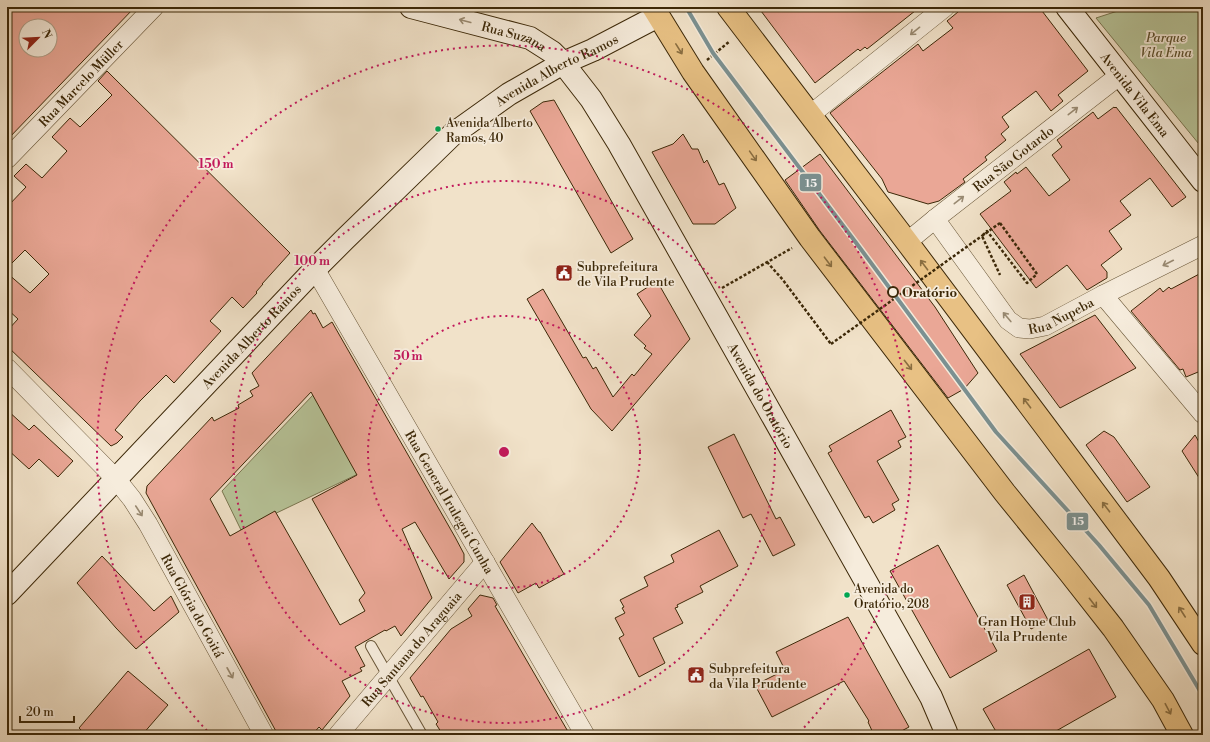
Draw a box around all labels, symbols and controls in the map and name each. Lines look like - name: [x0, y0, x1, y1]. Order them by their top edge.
- one-way arrow: [459, 17, 472, 24]
- north arrow: [18, 18, 58, 58]
- street label: Rua Suzana: [480, 19, 549, 55]
- one-way arrow: [909, 27, 920, 36]
- text: N: [38, 28, 55, 41]
- park label: Parque Vila Ema: [1140, 30, 1193, 61]
- street label: Avenida Alberto Ramos: [492, 31, 621, 111]
- street label: Rua Marcelo Müller: [36, 36, 127, 130]
- one-way arrow: [675, 43, 683, 54]
- street label: Avenida Vila Ema: [1096, 49, 1173, 141]
- one-way arrow: [1067, 107, 1078, 116]
- place label: Avenida Alberto Ramos, 40: [445, 116, 533, 146]
- street label: Rua São Gotardo: [970, 123, 1057, 196]
- marker: Avenida Alberto Ramos, 40: [433, 124, 443, 134]
- one-way arrow: [749, 150, 757, 161]
- text: 150 m: [199, 157, 233, 172]
- line badge: 15: [799, 173, 822, 192]
- text: 15: [805, 177, 817, 191]
- one-way arrow: [954, 196, 965, 204]
- text: 100 m: [294, 254, 330, 269]
- one-way arrow: [824, 256, 833, 267]
- place label: Subprefeitura de Vila Prudente: [577, 259, 675, 290]
- one-way arrow: [920, 260, 928, 271]
- one-way arrow: [1162, 260, 1174, 267]
- public building icon: Subprefeitura de Vila Prudente: [554, 263, 574, 283]
- street label: Avenida Alberto Ramos: [198, 281, 305, 393]
- place label: Oratório: [902, 285, 958, 301]
- marker: Oratório: [887, 286, 899, 298]
- street label: Rua Nupeba: [1027, 294, 1097, 338]
- one-way arrow: [1002, 311, 1011, 322]
- street label: Avenida do Oratório: [723, 339, 796, 452]
- text: 50 m: [393, 349, 423, 364]
- one-way arrow: [904, 359, 912, 370]
- one-way arrow: [1023, 397, 1032, 408]
- street label: Rua General Irulegui Cunha: [401, 428, 497, 577]
- centre of rings: [497, 445, 511, 459]
- one-way arrow: [1101, 501, 1110, 512]
- one-way arrow: [135, 505, 143, 516]
- line badge: 15: [1066, 512, 1089, 531]
- text: 15: [1072, 515, 1084, 529]
- street label: Rua Glória do Goitá: [157, 552, 227, 661]
- place label: Avenida do Oratório, 208: [853, 582, 929, 612]
- street label: Rua Santana do Araguaia: [359, 588, 466, 710]
- marker: Avenida do Oratório, 208: [842, 590, 852, 600]
- building icon: Gran Home Club Vila Prudente: [1017, 592, 1037, 612]
- one-way arrow: [1088, 597, 1097, 608]
- one-way arrow: [1177, 606, 1185, 618]
- place label: Gran Home Club Vila Prudente: [978, 614, 1076, 645]
- place label: Subprefeitura da Vila Prudente: [709, 661, 807, 692]
- public building icon: Subprefeitura da Vila Prudente: [686, 665, 706, 685]
- one-way arrow: [227, 667, 234, 679]
- scale bar: [20, 698, 74, 724]
- one-way arrow: [1164, 703, 1172, 715]
- text: 20 m: [26, 705, 54, 720]

